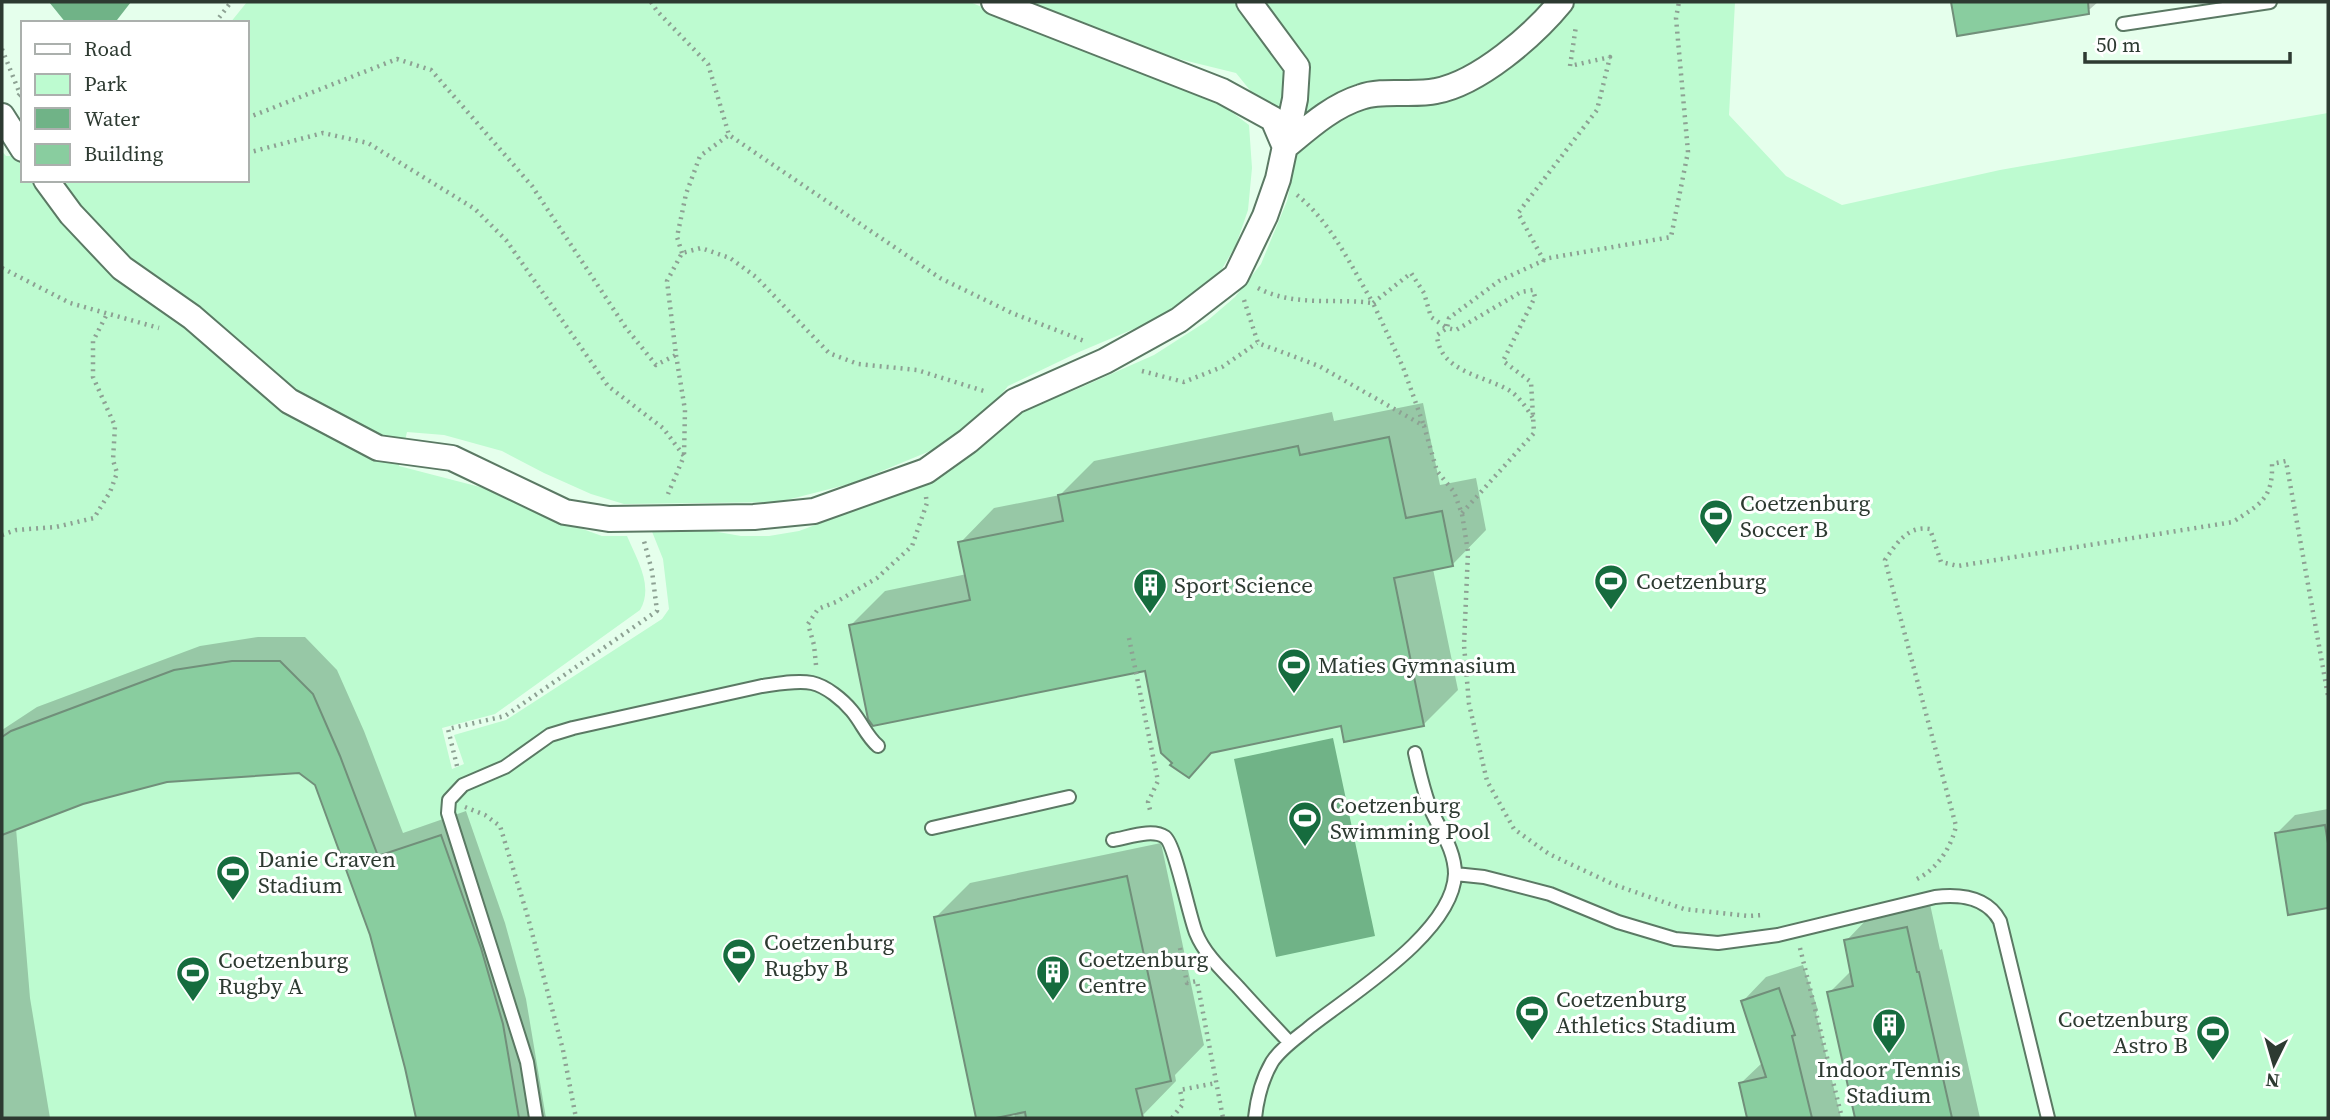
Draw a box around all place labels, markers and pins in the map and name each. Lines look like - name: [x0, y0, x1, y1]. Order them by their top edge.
- place label: Coetzenburg Soccer B: [1740, 487, 1870, 545]
- sports icon: Coetzenburg Soccer B: [1697, 497, 1735, 546]
- sports icon: Coetzenburg: [1592, 562, 1630, 611]
- place label: Coetzenburg: [1636, 565, 1766, 597]
- building icon: Sport Science: [1131, 566, 1169, 615]
- place label: Sport Science: [1174, 569, 1313, 601]
- sports icon: Maties Gymnasium: [1275, 646, 1313, 695]
- place label: Maties Gymnasium: [1318, 649, 1516, 681]
- place label: Coetzenburg Swimming Pool: [1330, 789, 1490, 847]
- sports icon: Coetzenburg Swimming Pool: [1286, 799, 1324, 848]
- place label: Danie Craven Stadium: [258, 843, 396, 901]
- sports icon: Danie Craven Stadium: [214, 853, 252, 902]
- place label: Coetzenburg Rugby B: [764, 926, 894, 984]
- sports icon: Coetzenburg Rugby B: [720, 936, 758, 985]
- place label: Coetzenburg Centre: [1078, 943, 1208, 1001]
- place label: Coetzenburg Rugby A: [218, 944, 348, 1002]
- building icon: Coetzenburg Centre: [1034, 953, 1072, 1002]
- sports icon: Coetzenburg Rugby A: [174, 954, 212, 1003]
- place label: Coetzenburg Athletics Stadium: [1556, 983, 1737, 1041]
- sports icon: Coetzenburg Athletics Stadium: [1513, 993, 1551, 1042]
- place label: Coetzenburg Astro B: [2058, 1003, 2188, 1061]
- building icon: Indoor Tennis Stadium: [1870, 1006, 1908, 1055]
- sports icon: Coetzenburg Astro B: [2194, 1013, 2232, 1062]
- place label: Indoor Tennis Stadium: [1817, 1053, 1961, 1111]

